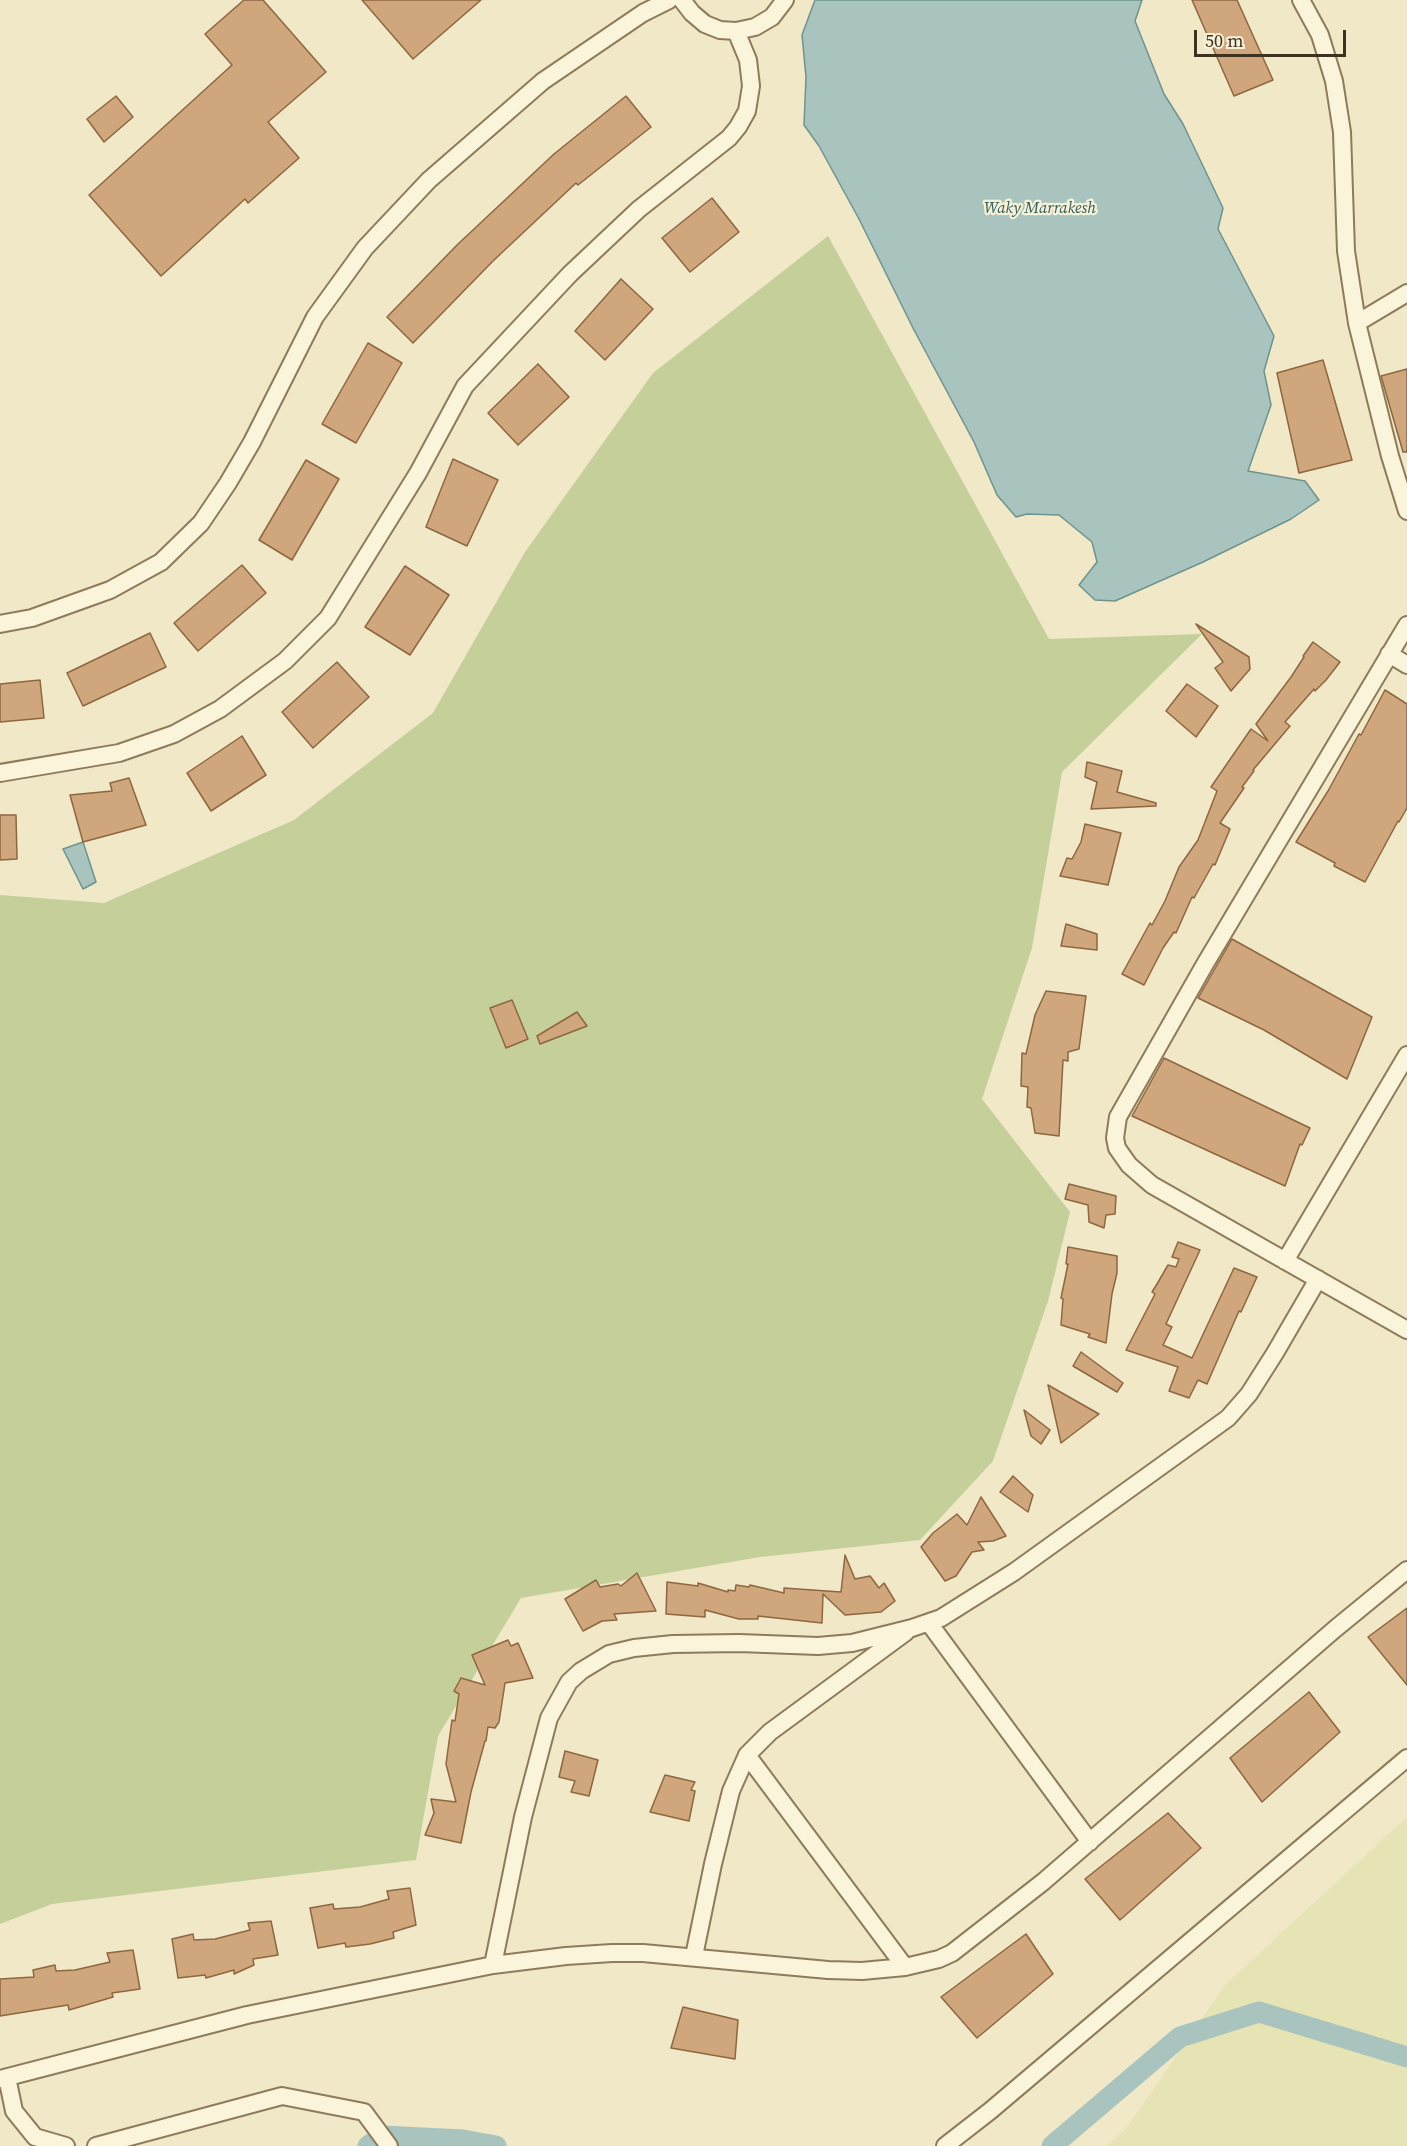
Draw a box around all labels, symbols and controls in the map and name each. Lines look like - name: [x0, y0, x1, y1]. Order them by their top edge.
- scale bar: [1197, 18, 1348, 56]
- text: 50 m: [1205, 28, 1243, 53]
- water label: Waky Marrakesh: [984, 199, 1096, 219]

